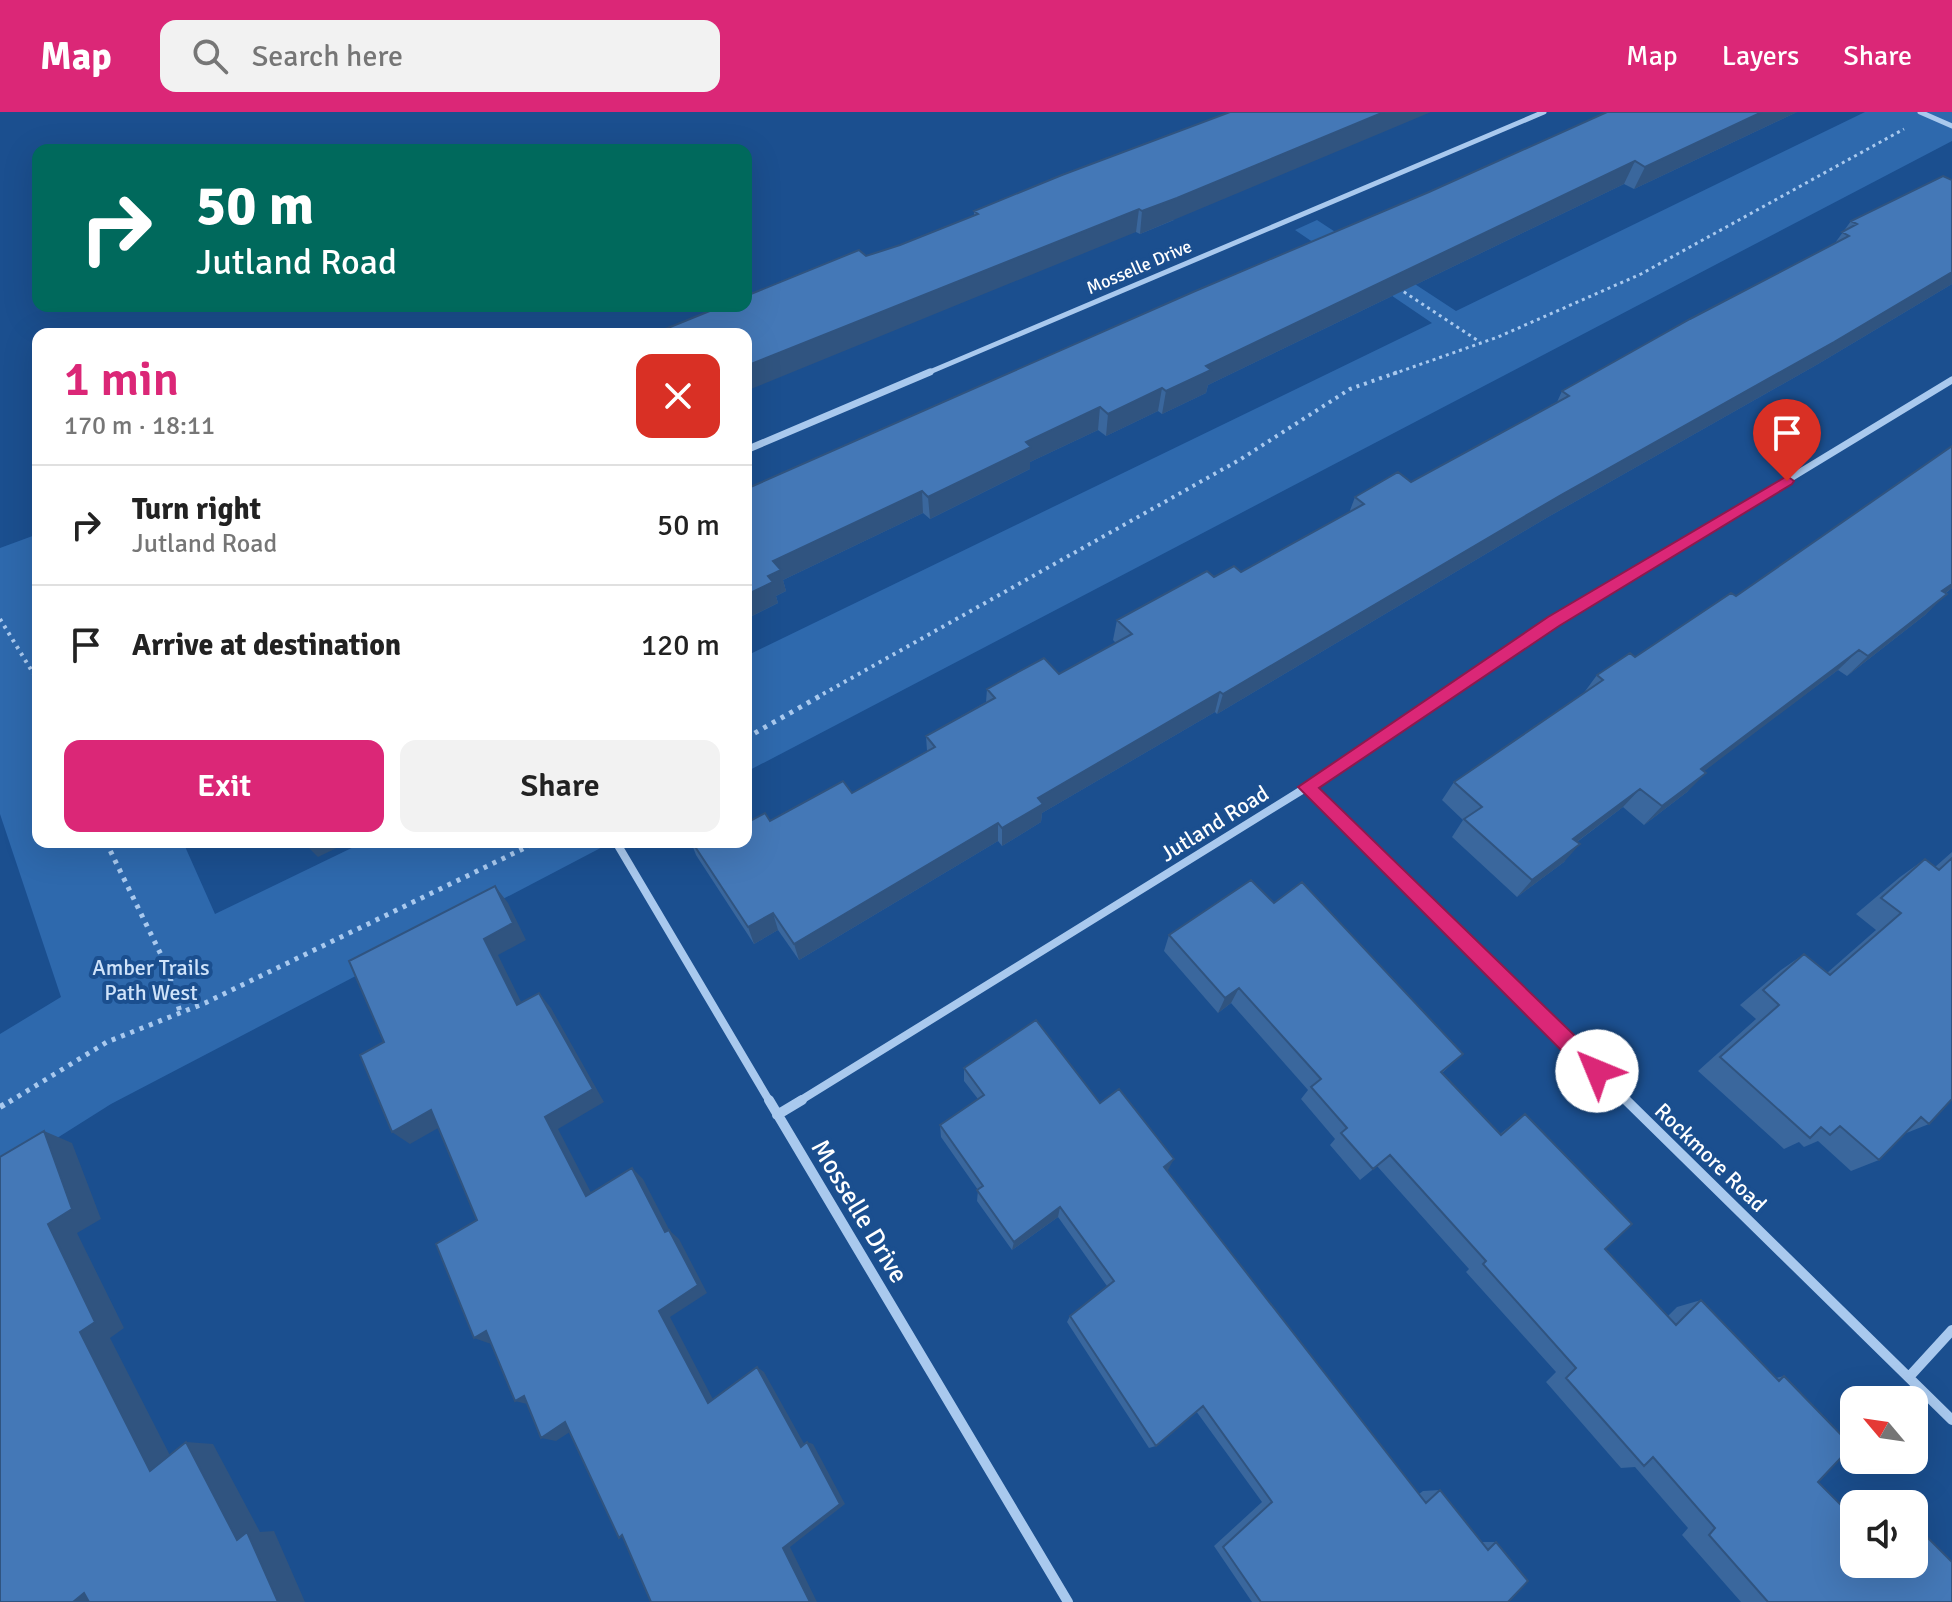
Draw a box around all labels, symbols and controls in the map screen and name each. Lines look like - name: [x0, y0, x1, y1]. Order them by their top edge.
- search box: [160, 20, 720, 92]
- text: Map: [40, 33, 112, 80]
- icon: search: [188, 34, 232, 78]
- text: Search here: [252, 38, 403, 75]
- text: Map: [1626, 39, 1678, 73]
- text: Layers: [1722, 39, 1799, 73]
- text: Share: [1843, 39, 1912, 73]
- text: 50 m: [196, 171, 314, 240]
- icon: right: [64, 176, 168, 280]
- street label: Mosselle Drive: [1083, 235, 1195, 299]
- text: Jutland Road: [196, 240, 397, 285]
- text: 1 min: [64, 350, 179, 409]
- button: close: [636, 354, 720, 438]
- pin: [1753, 399, 1821, 481]
- text: 170 m · 18:11: [64, 410, 215, 442]
- icon: arrive: [1765, 411, 1809, 455]
- text: Turn right: [132, 491, 261, 528]
- icon: right: [64, 503, 108, 547]
- text: 50 m: [657, 507, 720, 544]
- text: Jutland Road: [132, 528, 277, 560]
- icon: arrive: [64, 623, 108, 667]
- text: Arrive at destination: [132, 627, 401, 664]
- text: 120 m: [641, 627, 720, 664]
- button: Exit: [64, 740, 384, 832]
- button: Share: [400, 740, 720, 832]
- street label: Jutland Road: [1155, 779, 1274, 867]
- park label: Amber Trails Path West: [92, 954, 210, 1006]
- position arrow: [1555, 1029, 1639, 1113]
- street label: Rockmore Road: [1649, 1097, 1772, 1218]
- street label: Mosselle Drive: [804, 1134, 915, 1289]
- north arrow: [1840, 1386, 1928, 1474]
- map controls: [1840, 1386, 1928, 1578]
- button: sound: [1840, 1490, 1928, 1578]

